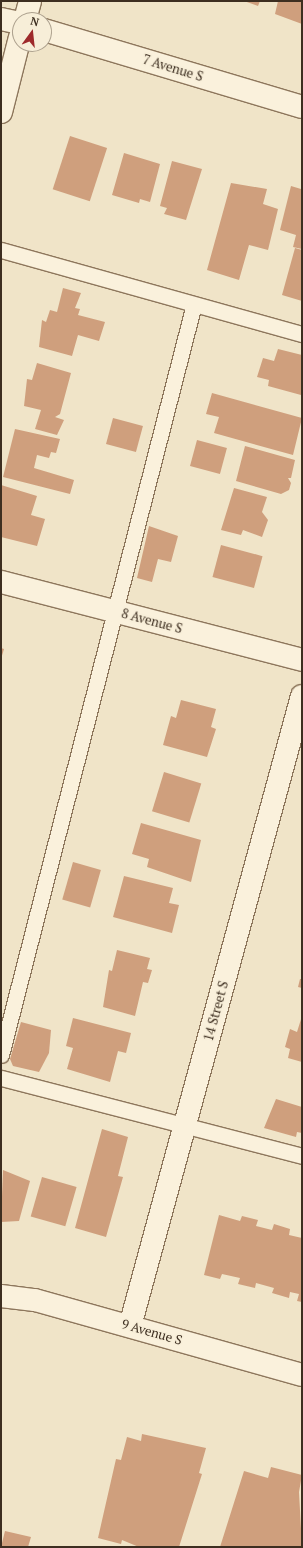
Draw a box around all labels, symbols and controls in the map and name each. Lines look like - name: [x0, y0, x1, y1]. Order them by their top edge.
- north arrow: [12, 12, 52, 52]
- text: N: [29, 14, 41, 29]
- street label: 7 Avenue S: [141, 51, 205, 85]
- street label: 8 Avenue S: [120, 605, 184, 637]
- street label: 14 Street S: [200, 979, 232, 1043]
- street label: 9 Avenue S: [120, 1316, 184, 1348]

